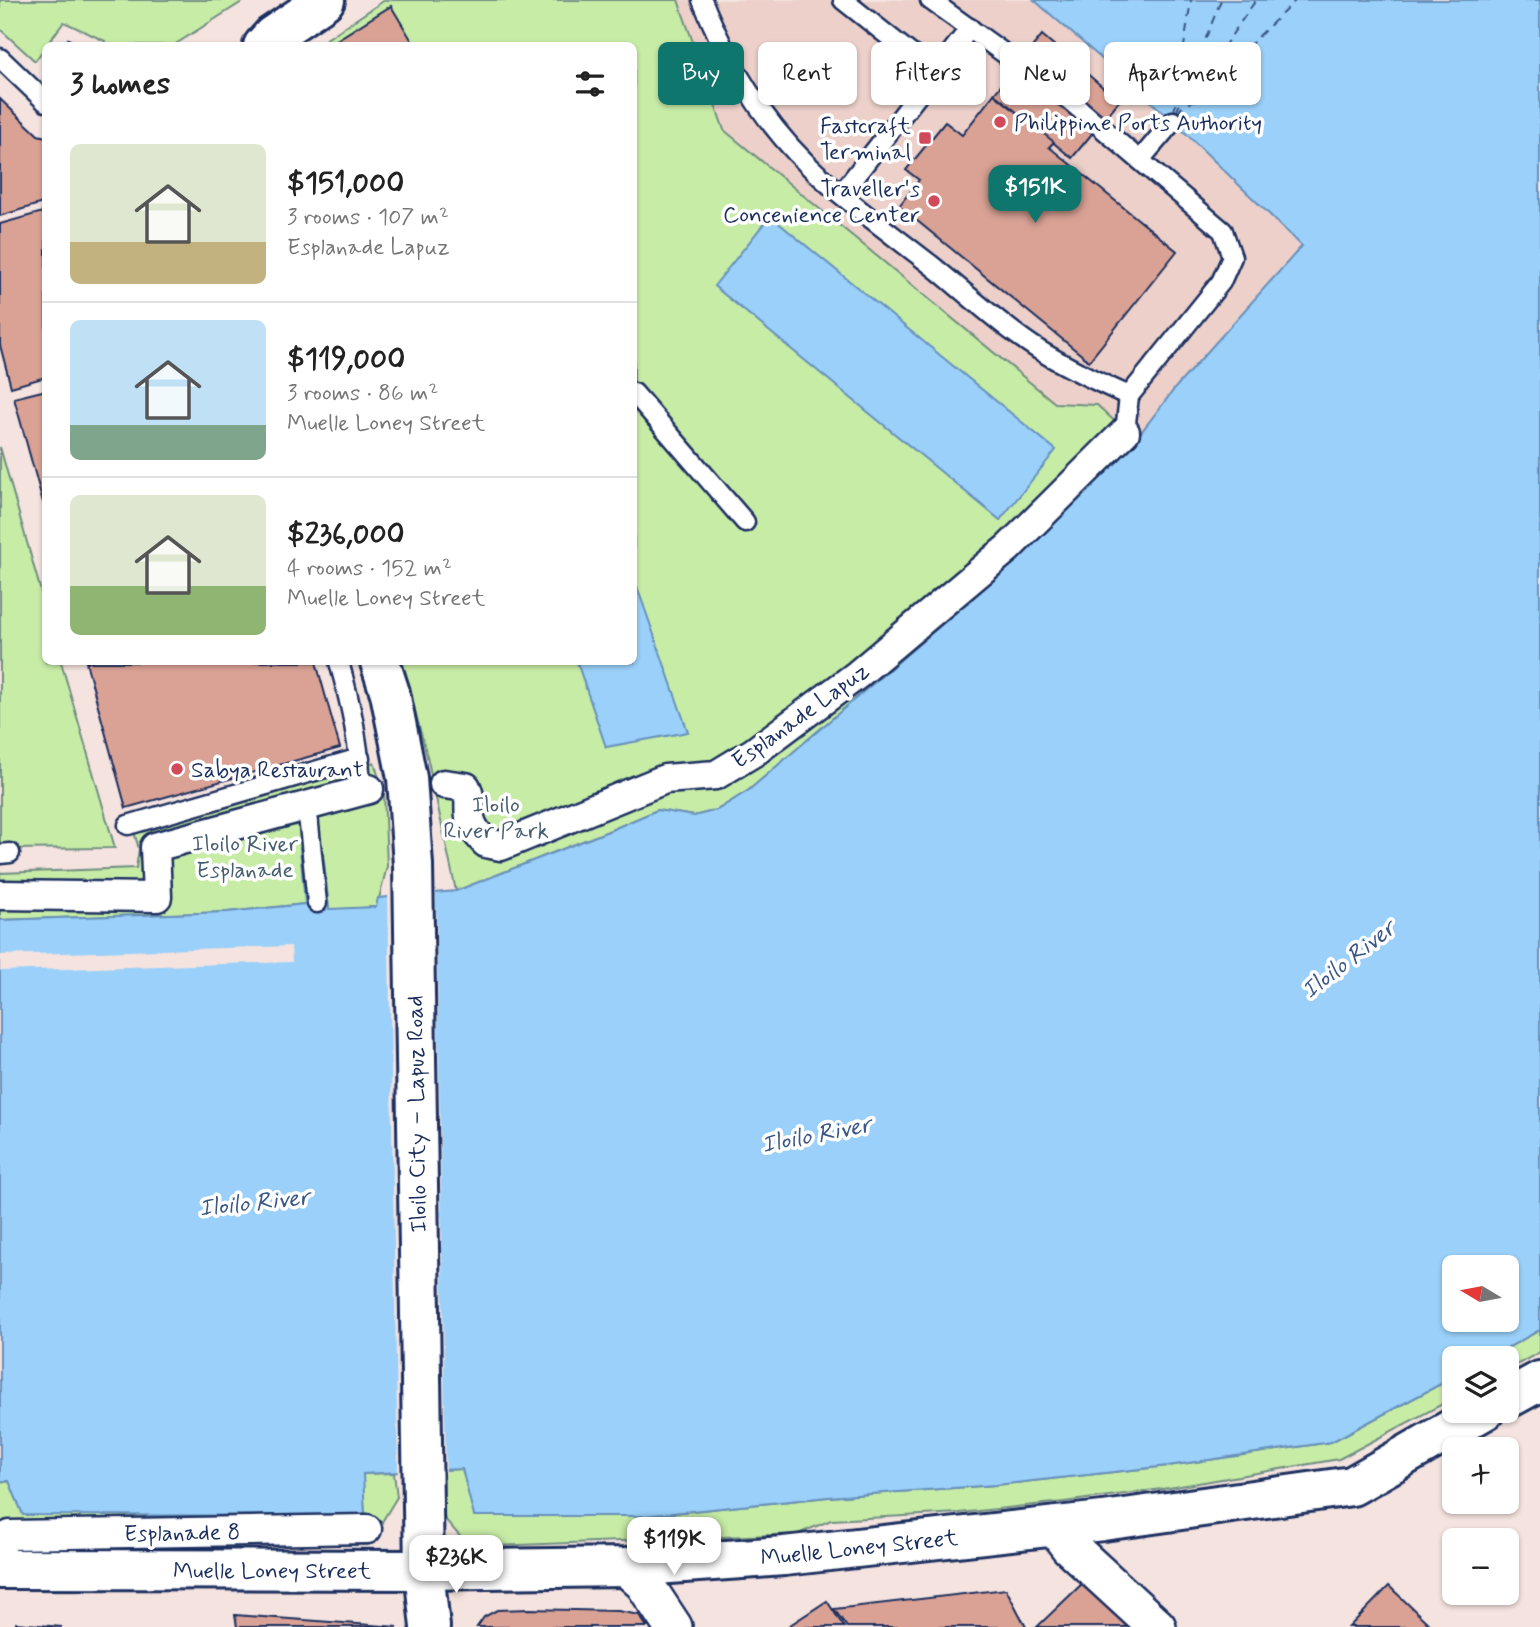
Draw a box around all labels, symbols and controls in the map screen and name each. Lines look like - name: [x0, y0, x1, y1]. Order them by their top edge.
- chip: Buy: [658, 42, 744, 105]
- chip: Rent: [758, 42, 857, 105]
- chip: Filters: [871, 42, 986, 105]
- chip: New: [1000, 42, 1090, 105]
- chip: Apartment: [1104, 42, 1261, 105]
- text: 3 homes: [70, 65, 170, 104]
- icon: filters: [571, 65, 609, 103]
- place label: Philippine Ports Authority: [1014, 109, 1262, 139]
- place label: Fastcraft Terminal: [820, 112, 911, 168]
- marker: Philippine Ports Authority: [992, 114, 1008, 130]
- marker: Fastcraft Terminal: [917, 130, 933, 146]
- text: $151,000: [287, 164, 404, 203]
- pin: $151K: [986, 166, 1084, 225]
- icon: home: [126, 172, 210, 256]
- text: $151K: [1004, 173, 1066, 203]
- place label: Traveller's Concenience Center: [723, 175, 920, 231]
- marker: Traveller's Concenience Center: [926, 193, 942, 209]
- text: 3 rooms · 107 m²: [287, 203, 449, 233]
- text: Esplanade Lapuz: [287, 233, 450, 263]
- text: $119,000: [287, 340, 405, 379]
- icon: home: [126, 348, 210, 432]
- text: 3 rooms · 86 m²: [287, 379, 438, 409]
- text: Muelle Loney Street: [287, 409, 485, 439]
- text: $236,000: [287, 515, 405, 554]
- icon: home: [126, 523, 210, 607]
- text: 4 rooms · 152 m²: [287, 554, 452, 584]
- text: Muelle Loney Street: [287, 584, 485, 614]
- street label: Esplanade Lapuz: [727, 657, 876, 777]
- place label: Sabya Restaurant: [191, 756, 364, 786]
- marker: Sabya Restaurant: [169, 761, 185, 777]
- park label: Iloilo River Park: [443, 791, 549, 847]
- park label: Iloilo River Esplanade: [192, 830, 298, 886]
- water label: Iloilo River: [1296, 912, 1404, 1006]
- street label: Iloilo City – Lapuz Road: [401, 995, 435, 1233]
- water label: Iloilo River: [759, 1109, 876, 1161]
- water label: Iloilo River: [198, 1182, 314, 1225]
- north arrow: [1442, 1255, 1519, 1332]
- map controls: [1442, 1255, 1519, 1605]
- button: layers: [1442, 1346, 1519, 1423]
- button: +: [1442, 1437, 1519, 1514]
- street label: Esplanade 8: [124, 1518, 241, 1550]
- pin: $119K: [625, 1518, 723, 1577]
- street label: Muelle Loney Street: [759, 1524, 960, 1574]
- text: $119K: [643, 1525, 705, 1555]
- button: −: [1442, 1528, 1519, 1605]
- pin: $236K: [407, 1536, 505, 1595]
- text: $236K: [425, 1543, 487, 1573]
- street label: Muelle Loney Street: [173, 1557, 372, 1587]

